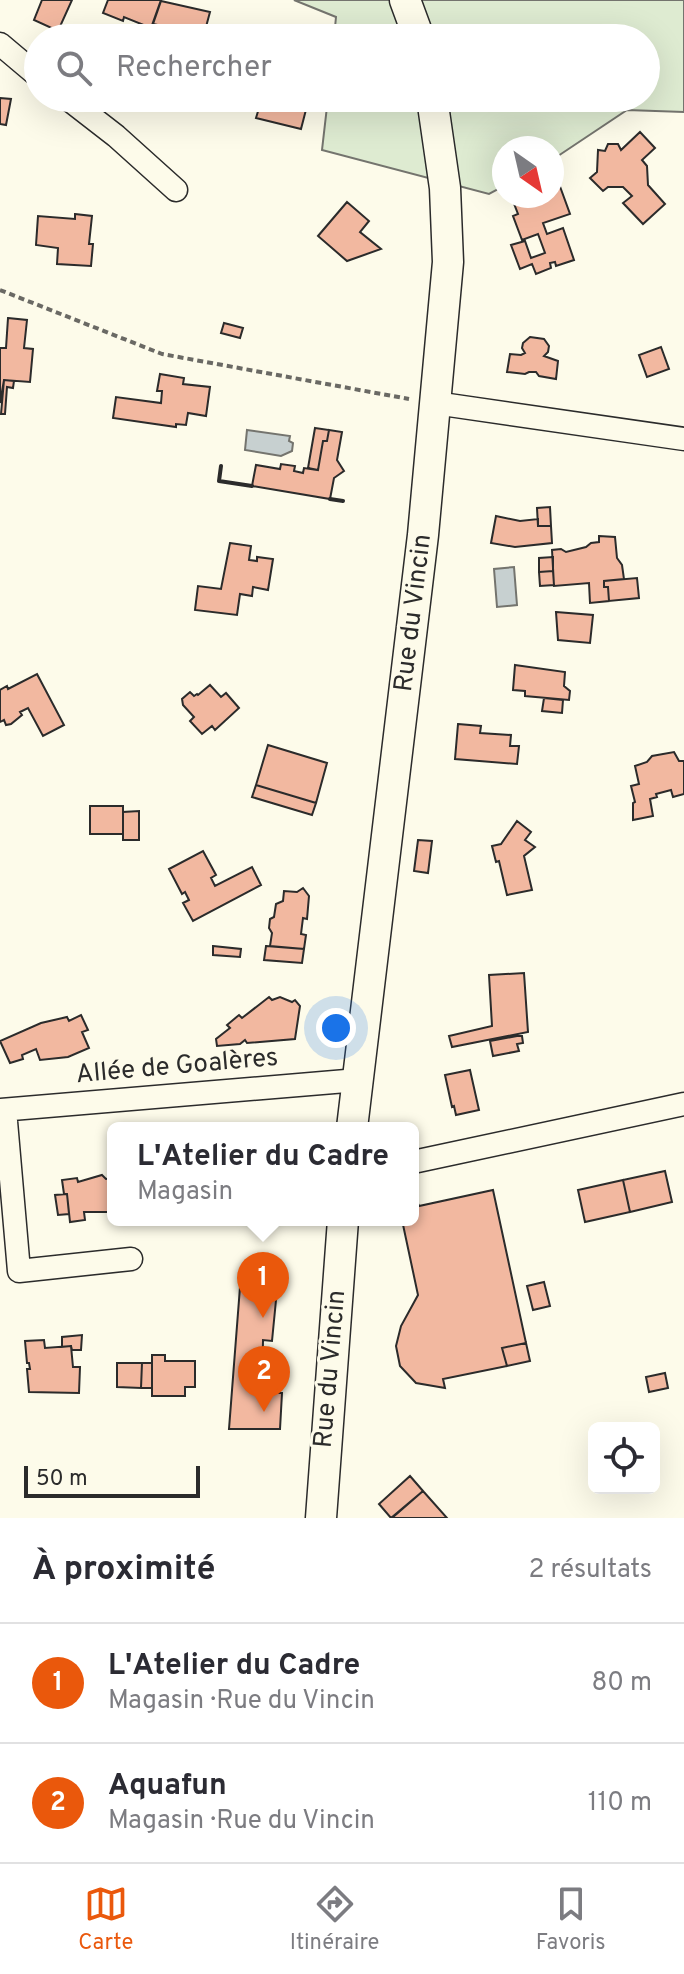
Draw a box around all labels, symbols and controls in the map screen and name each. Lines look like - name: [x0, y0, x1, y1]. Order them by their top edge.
- search box: [24, 24, 660, 112]
- icon: search: [52, 46, 96, 90]
- text: Rechercher: [116, 50, 272, 87]
- north arrow: [492, 136, 564, 208]
- street label: Rue du Vincin: [388, 532, 440, 694]
- your location: [316, 1008, 356, 1048]
- street label: Allée de Goalères: [75, 1042, 279, 1092]
- popup: [107, 1122, 419, 1226]
- text: L'Atelier du Cadre: [137, 1139, 389, 1176]
- text: Magasin: [137, 1176, 233, 1209]
- pin: 1: [237, 1252, 289, 1318]
- street label: Rue du Vincin: [308, 1289, 354, 1449]
- pin: 2: [238, 1346, 290, 1412]
- map controls: [588, 1422, 660, 1494]
- button: locate: [588, 1422, 660, 1494]
- scale bar: [24, 1462, 200, 1498]
- text: 50 m: [36, 1466, 88, 1493]
- text: À proximité: [32, 1549, 215, 1592]
- text: 2 résultats: [528, 1554, 652, 1587]
- text: L'Atelier du Cadre: [108, 1648, 360, 1685]
- text: 1: [53, 1667, 63, 1700]
- text: 80 m: [592, 1667, 652, 1700]
- text: Magasin · Rue du Vincin: [108, 1685, 375, 1718]
- text: Aquafun: [108, 1768, 227, 1805]
- text: 2: [50, 1787, 66, 1820]
- text: 110 m: [588, 1787, 652, 1820]
- text: Magasin · Rue du Vincin: [108, 1805, 375, 1838]
- tab: Carte: [78, 1882, 133, 1957]
- tab: Itinéraire: [290, 1882, 379, 1957]
- tab: Favoris: [536, 1882, 606, 1957]

